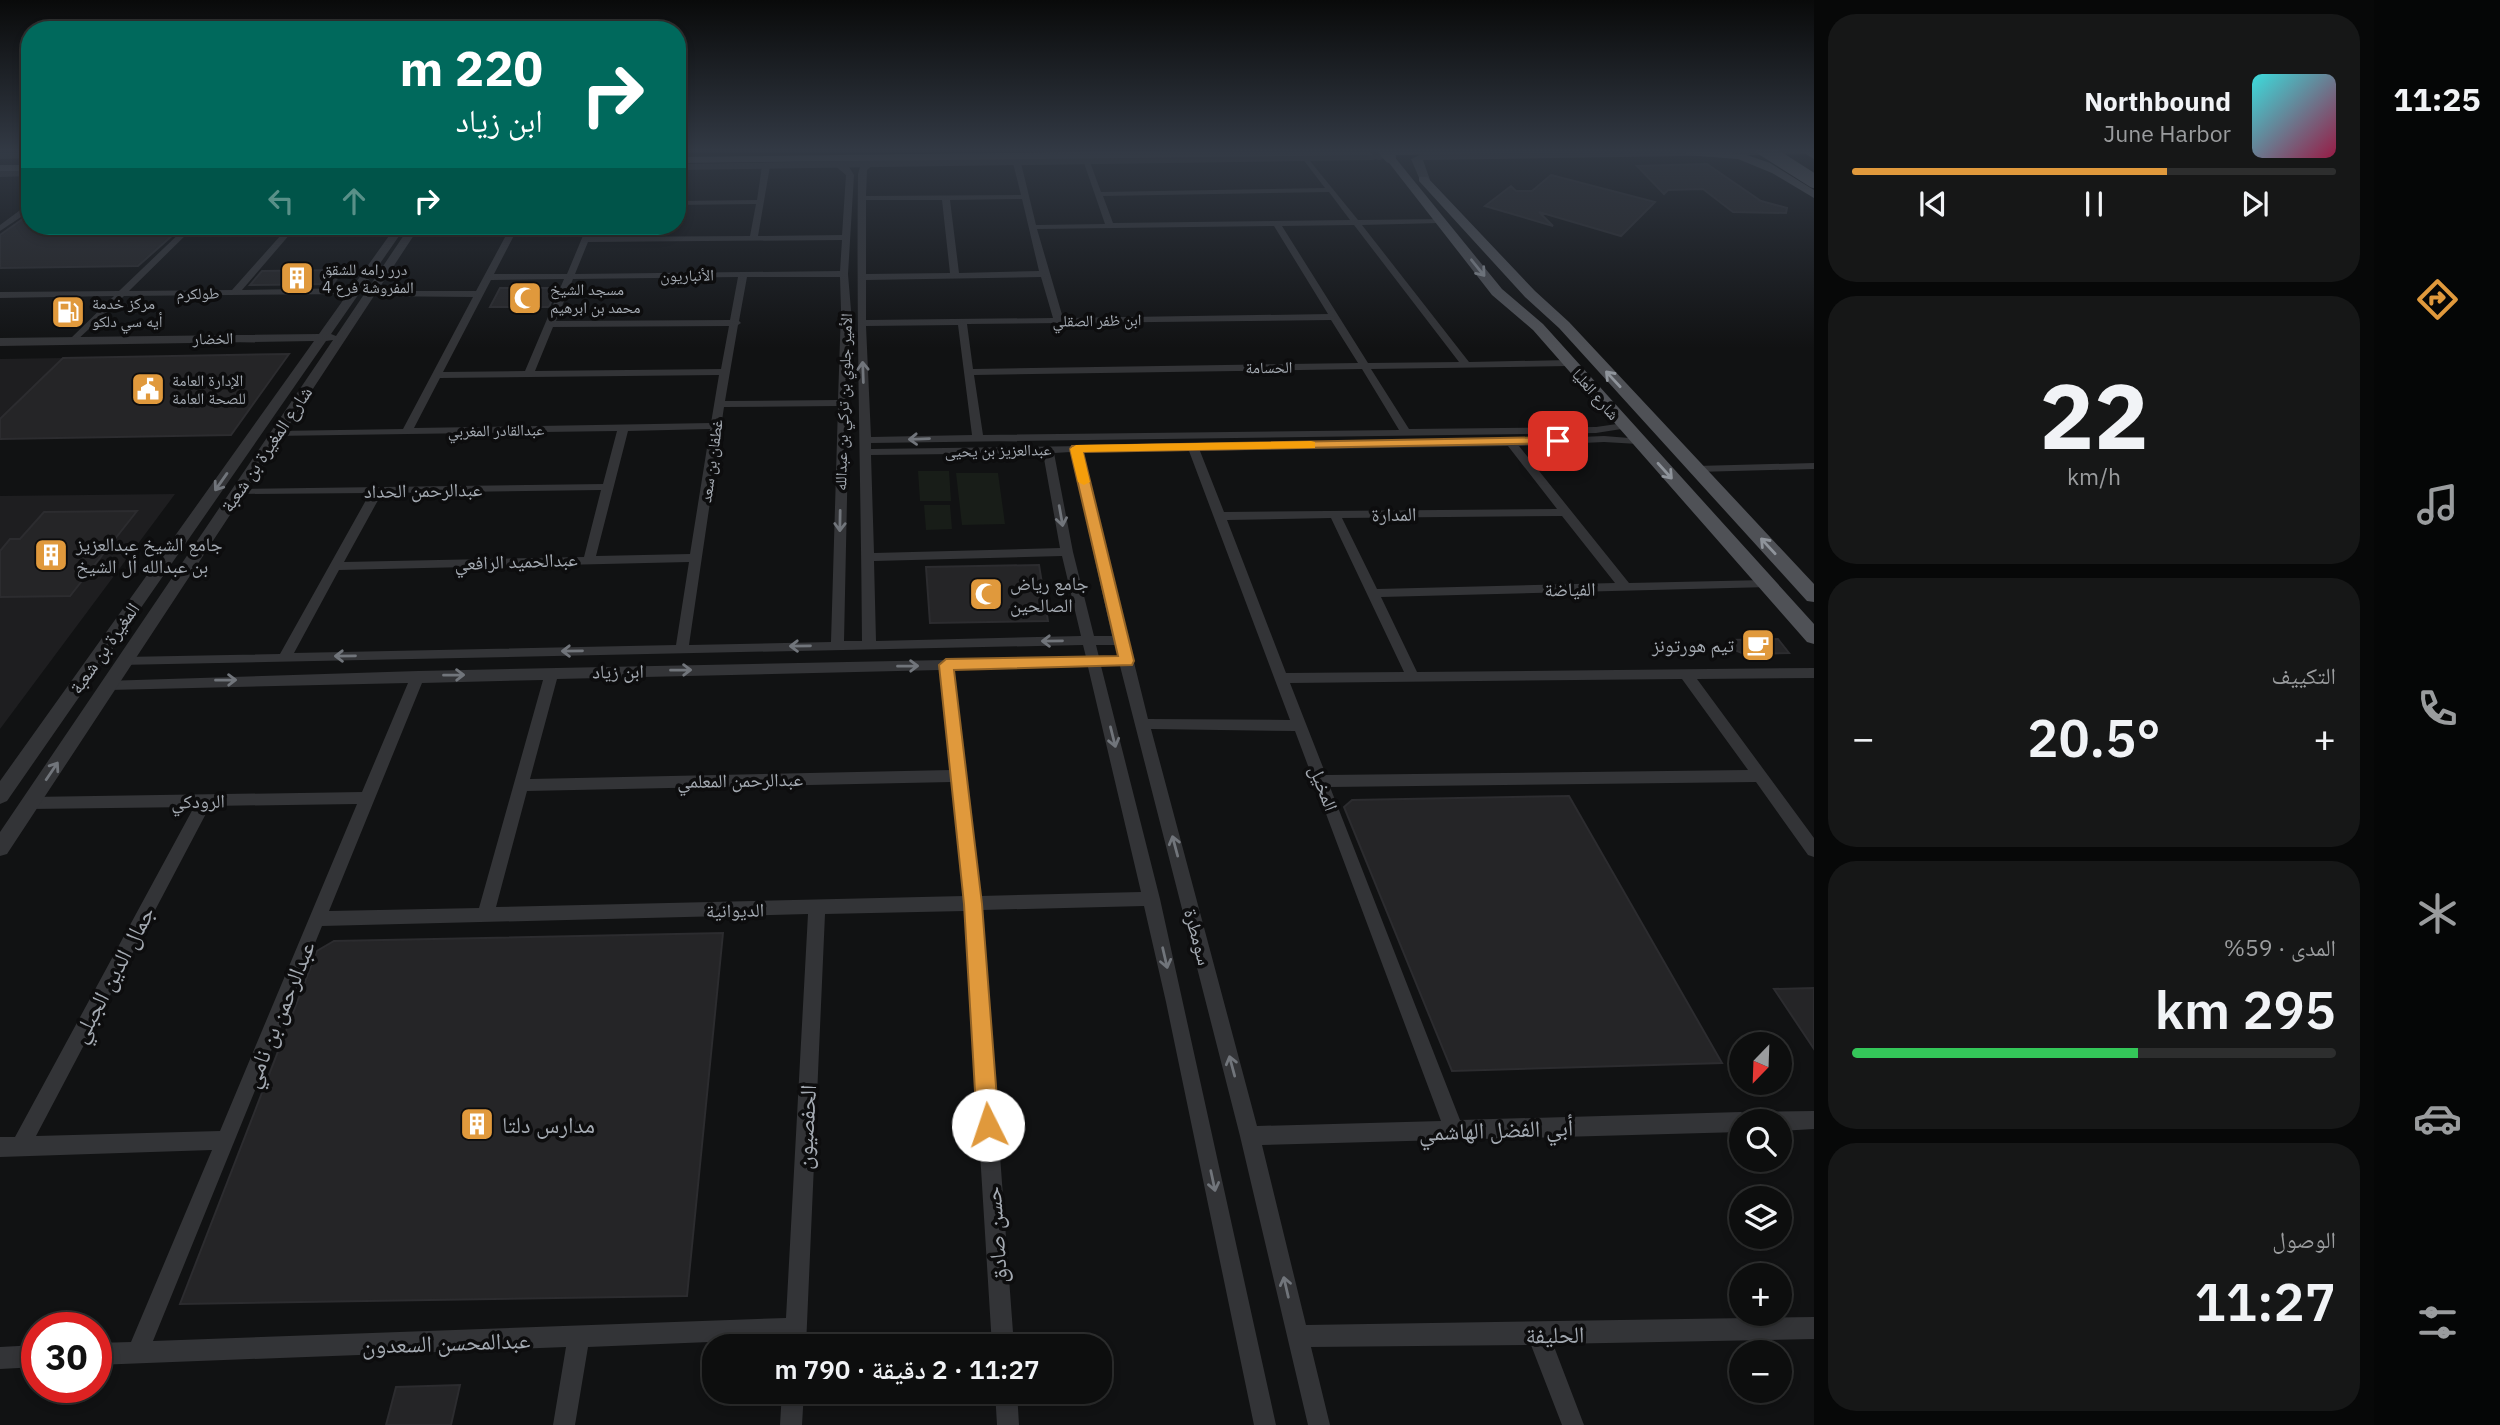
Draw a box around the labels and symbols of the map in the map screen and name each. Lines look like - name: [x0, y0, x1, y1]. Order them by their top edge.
- one-way arrow: [1470, 258, 1486, 276]
- building icon: درر رامه للشقق المفروشة فرع 4: [278, 259, 316, 297]
- place label: درر رامه للشقق المفروشة فرع 4: [322, 259, 414, 298]
- street label: الأنباريون: [660, 265, 714, 286]
- mosque icon: مسجد الشيخ محمد بن ابرهيم: [506, 279, 544, 317]
- place label: مسجد الشيخ محمد بن ابرهيم: [550, 279, 640, 318]
- street label: طولكرم: [176, 283, 220, 304]
- fuel station icon: مركز خدمة أيه سي دلكو: [49, 293, 87, 331]
- place label: مركز خدمة أيه سي دلكو: [92, 293, 162, 334]
- street label: ابن ظفر الصقلي: [1052, 309, 1142, 334]
- street label: الأمير جلوي بن تركي بن عبدالله: [830, 313, 859, 491]
- street label: الخضار: [192, 328, 233, 348]
- street label: الحسامة: [1245, 357, 1293, 377]
- one-way arrow: [856, 361, 869, 384]
- street label: شارع العليا: [1567, 364, 1624, 425]
- public building icon: الإدارة العامة للصحة العامة: [129, 370, 167, 408]
- place label: الإدارة العامة للصحة العامة: [172, 370, 246, 408]
- one-way arrow: [1605, 370, 1621, 388]
- street label: شارع المغيرة بن شعبة: [215, 381, 317, 517]
- pin: [1528, 411, 1588, 471]
- street label: غطفان بن سعد: [695, 418, 728, 504]
- street label: عبدالقادر المغربي: [448, 419, 545, 444]
- one-way arrow: [908, 432, 931, 445]
- street label: عبدالعزيز بن يحيى: [944, 439, 1052, 462]
- one-way arrow: [1657, 462, 1673, 480]
- one-way arrow: [214, 472, 228, 491]
- street label: عبدالرحمن الحداد: [364, 477, 483, 503]
- street label: المدارة: [1371, 502, 1417, 526]
- one-way arrow: [1054, 504, 1068, 527]
- one-way arrow: [833, 509, 847, 532]
- place label: جامع الشيخ عبدالعزيز بن عبدالله أل الشيخ: [75, 532, 223, 579]
- building icon: جامع الشيخ عبدالعزيز بن عبدالله أل الشيخ: [32, 536, 70, 574]
- one-way arrow: [1759, 538, 1776, 555]
- street label: عبدالحميد الرافعي: [454, 547, 579, 579]
- place label: جامع رياض الصالحين: [1010, 571, 1089, 617]
- mosque icon: جامع رياض الصالحين: [967, 575, 1005, 613]
- street label: الفياضة: [1544, 577, 1596, 601]
- street label: المغيرة بن شعبة: [64, 598, 144, 698]
- cafe icon: تيم هورتونز: [1739, 626, 1777, 664]
- place label: تيم هورتونز: [1651, 633, 1734, 658]
- one-way arrow: [1040, 634, 1063, 647]
- one-way arrow: [788, 639, 811, 652]
- one-way arrow: [561, 644, 584, 658]
- one-way arrow: [334, 649, 357, 662]
- street label: ابن زياد: [592, 659, 644, 683]
- one-way arrow: [897, 659, 920, 672]
- one-way arrow: [669, 663, 692, 677]
- one-way arrow: [442, 668, 465, 681]
- one-way arrow: [214, 674, 237, 687]
- one-way arrow: [1107, 725, 1120, 748]
- one-way arrow: [45, 761, 59, 781]
- street label: المخيل: [1304, 762, 1344, 814]
- street label: عبدالرحمن المعلمي: [677, 767, 804, 797]
- street label: الرودكي: [171, 789, 225, 817]
- one-way arrow: [1167, 835, 1180, 857]
- street label: الديوانية: [706, 897, 764, 923]
- street label: جمال الدين الجبلي: [63, 900, 165, 1050]
- street label: سومطرة: [1179, 906, 1217, 968]
- street label: عبدالرحمن بن نامي: [235, 936, 326, 1094]
- one-way arrow: [1160, 947, 1173, 969]
- north arrow: [1729, 1032, 1792, 1096]
- one-way arrow: [1225, 1055, 1238, 1078]
- street label: الحفصيون: [788, 1084, 822, 1170]
- position arrow: [951, 1088, 1025, 1162]
- building icon: مدارس دلتا: [458, 1105, 496, 1143]
- place label: مدارس دلتا: [502, 1109, 595, 1139]
- street label: أبي الفضل الهاشمي: [1418, 1111, 1574, 1152]
- one-way arrow: [1207, 1169, 1221, 1192]
- street label: حسن صادق: [977, 1186, 1013, 1284]
- one-way arrow: [1278, 1276, 1292, 1299]
- speed limit sign: 30: [21, 1312, 112, 1403]
- street label: الحليفة: [1525, 1318, 1585, 1350]
- street label: عبدالمحسن السعدون: [361, 1324, 531, 1360]

